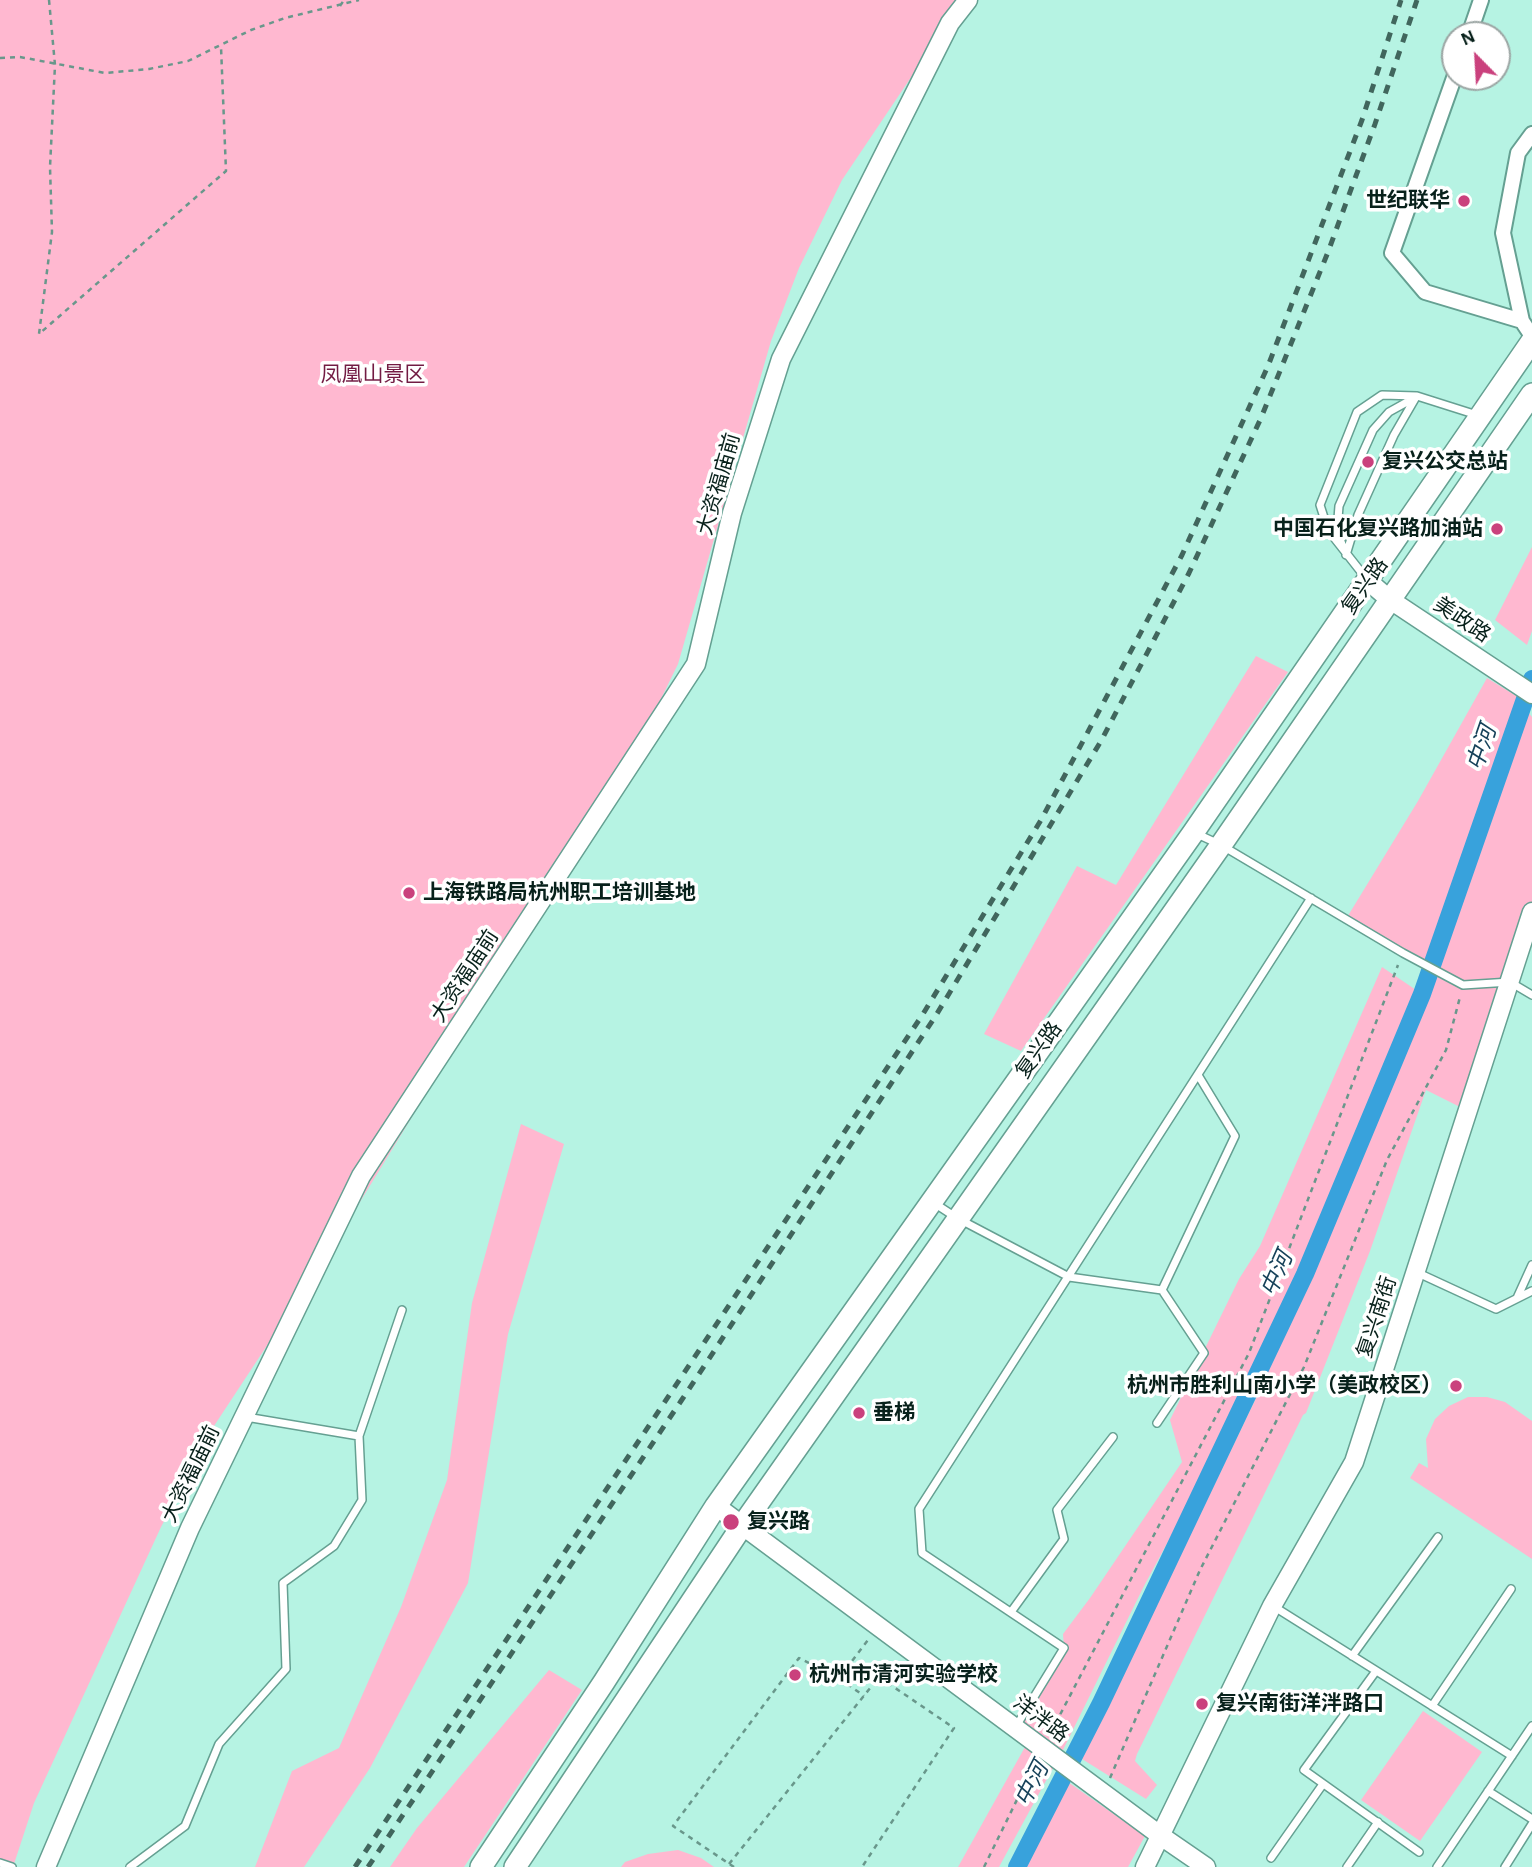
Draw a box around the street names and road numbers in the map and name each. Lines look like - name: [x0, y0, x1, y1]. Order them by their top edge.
- street label: 大资福庙前: [692, 430, 746, 538]
- street label: 复兴路: [1337, 553, 1393, 619]
- street label: 美政路: [1429, 592, 1495, 648]
- street label: 大资福庙前: [426, 925, 504, 1027]
- street label: 复兴路: [1011, 1017, 1067, 1083]
- street label: 复兴南街: [1352, 1273, 1402, 1361]
- street label: 大资福庙前: [157, 1421, 225, 1527]
- street label: 洋泮路: [1008, 1690, 1074, 1748]

